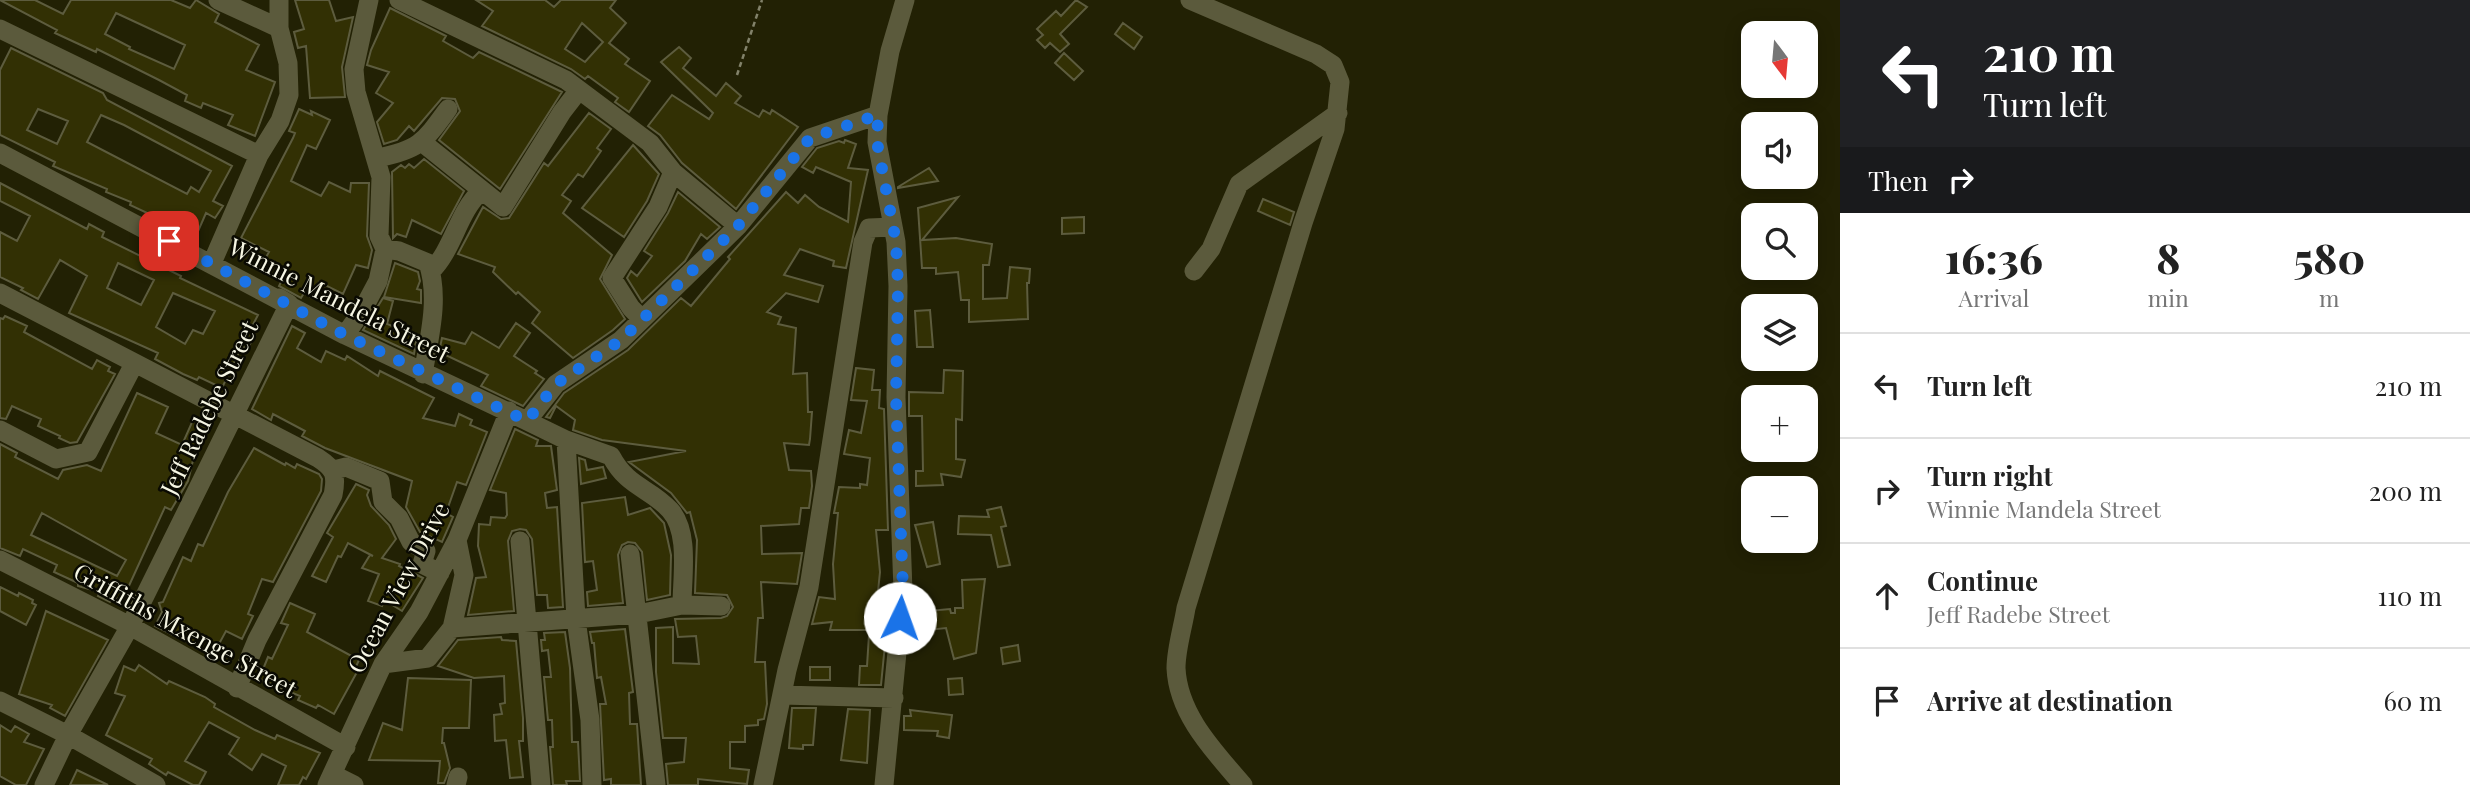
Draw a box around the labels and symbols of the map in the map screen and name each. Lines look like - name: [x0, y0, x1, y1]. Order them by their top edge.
- north arrow: [1741, 21, 1818, 98]
- pin: [139, 211, 199, 271]
- street label: Winnie Mandela Street: [223, 229, 456, 369]
- street label: Jeff Radebe Street: [152, 314, 265, 501]
- street label: Ocean View Drive: [339, 496, 456, 678]
- street label: Griffiths Mxenge Street: [69, 554, 304, 704]
- position arrow: [863, 581, 937, 655]

